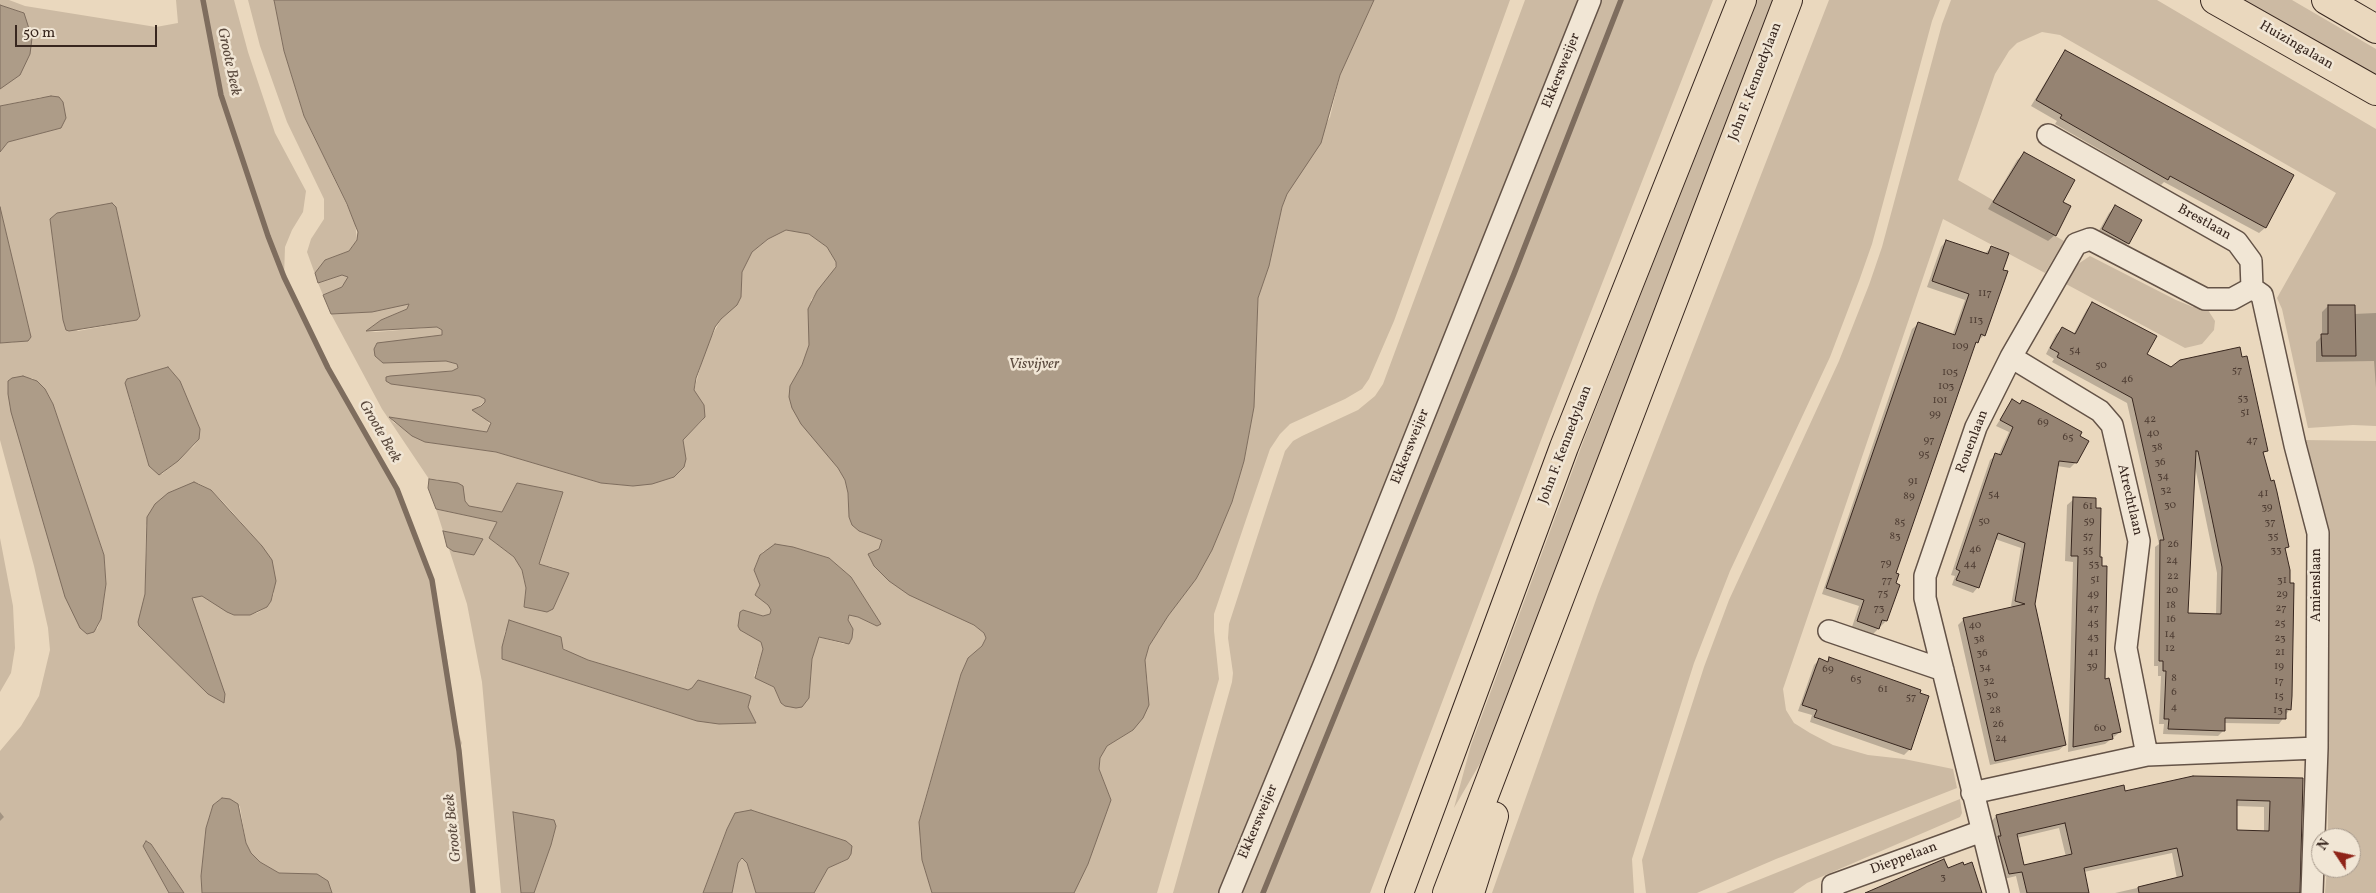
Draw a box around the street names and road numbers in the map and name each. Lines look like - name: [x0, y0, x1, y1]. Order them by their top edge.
- street label: Huizingalaan: [2256, 18, 2336, 74]
- street label: John F. Kennedylaan: [1726, 20, 1786, 144]
- street label: Ekkersweijer: [1539, 31, 1585, 111]
- street label: Brestlaan: [2174, 201, 2234, 245]
- street label: John F. Kennedylaan: [1536, 383, 1596, 507]
- street label: Ekkersweijer: [1388, 407, 1434, 487]
- street label: Rouenlaan: [1953, 408, 1993, 476]
- street label: Atrechtlaan: [2113, 463, 2145, 537]
- street label: Amienslaan: [2309, 548, 2325, 622]
- street label: Ekkersweijer: [1236, 782, 1282, 862]
- street label: Dieppelaan: [1868, 839, 1940, 879]

